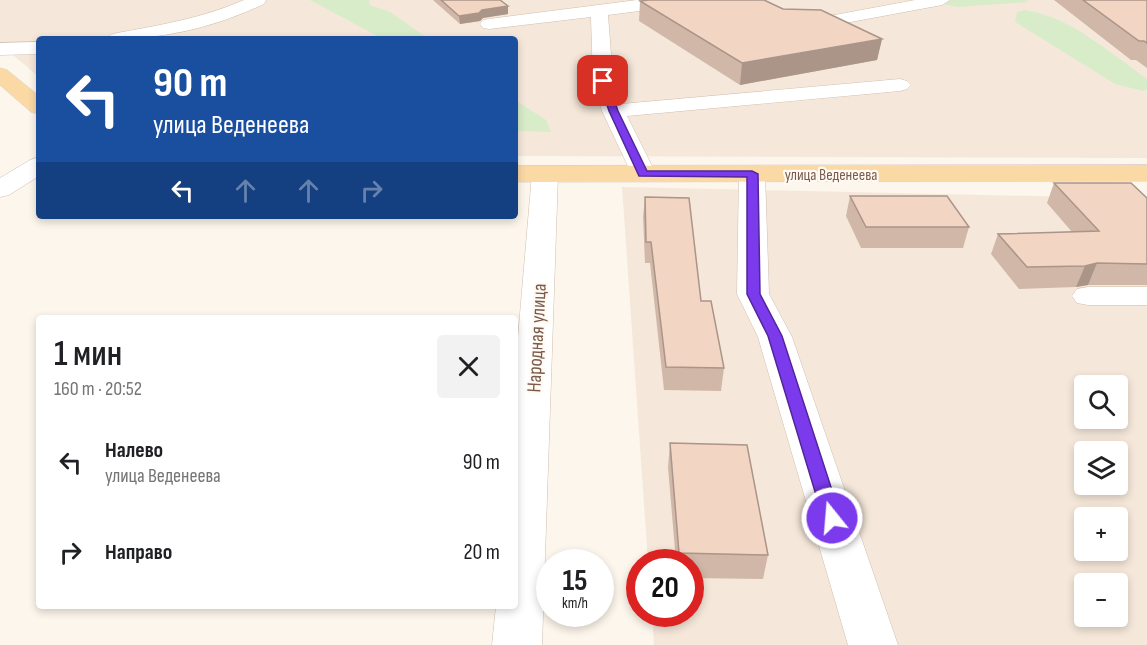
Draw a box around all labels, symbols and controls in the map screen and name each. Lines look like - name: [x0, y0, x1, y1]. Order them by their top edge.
- pin: [577, 55, 628, 106]
- text: 90 m: [153, 58, 227, 109]
- icon: left: [54, 60, 132, 138]
- icon: arrive: [586, 64, 619, 97]
- text: улица Веденеева: [153, 109, 309, 141]
- street label: улица Веденеева: [785, 166, 877, 185]
- icon: left: [166, 174, 199, 207]
- icon: ahead: [229, 174, 262, 207]
- icon: ahead: [292, 174, 325, 207]
- icon: right: [355, 174, 388, 207]
- street label: Народная улица: [522, 283, 552, 393]
- text: 1 мин: [54, 333, 122, 376]
- button: close: [437, 335, 500, 398]
- map controls: [1074, 375, 1128, 627]
- button: search: [1074, 375, 1128, 429]
- text: 160 m · 20:52: [54, 377, 142, 401]
- text: Налево: [105, 437, 163, 464]
- button: layers: [1074, 441, 1128, 495]
- icon: left: [54, 446, 87, 479]
- text: 90 m: [463, 449, 500, 476]
- text: улица Веденеева: [105, 464, 221, 488]
- position arrow: [800, 486, 864, 550]
- button: +: [1074, 507, 1128, 561]
- icon: right: [54, 536, 87, 569]
- text: Направо: [105, 539, 172, 566]
- text: 20 m: [464, 539, 500, 566]
- speed limit sign: 20: [626, 549, 704, 627]
- text: 15: [563, 563, 588, 599]
- button: −: [1074, 573, 1128, 627]
- text: km/h: [562, 594, 588, 613]

